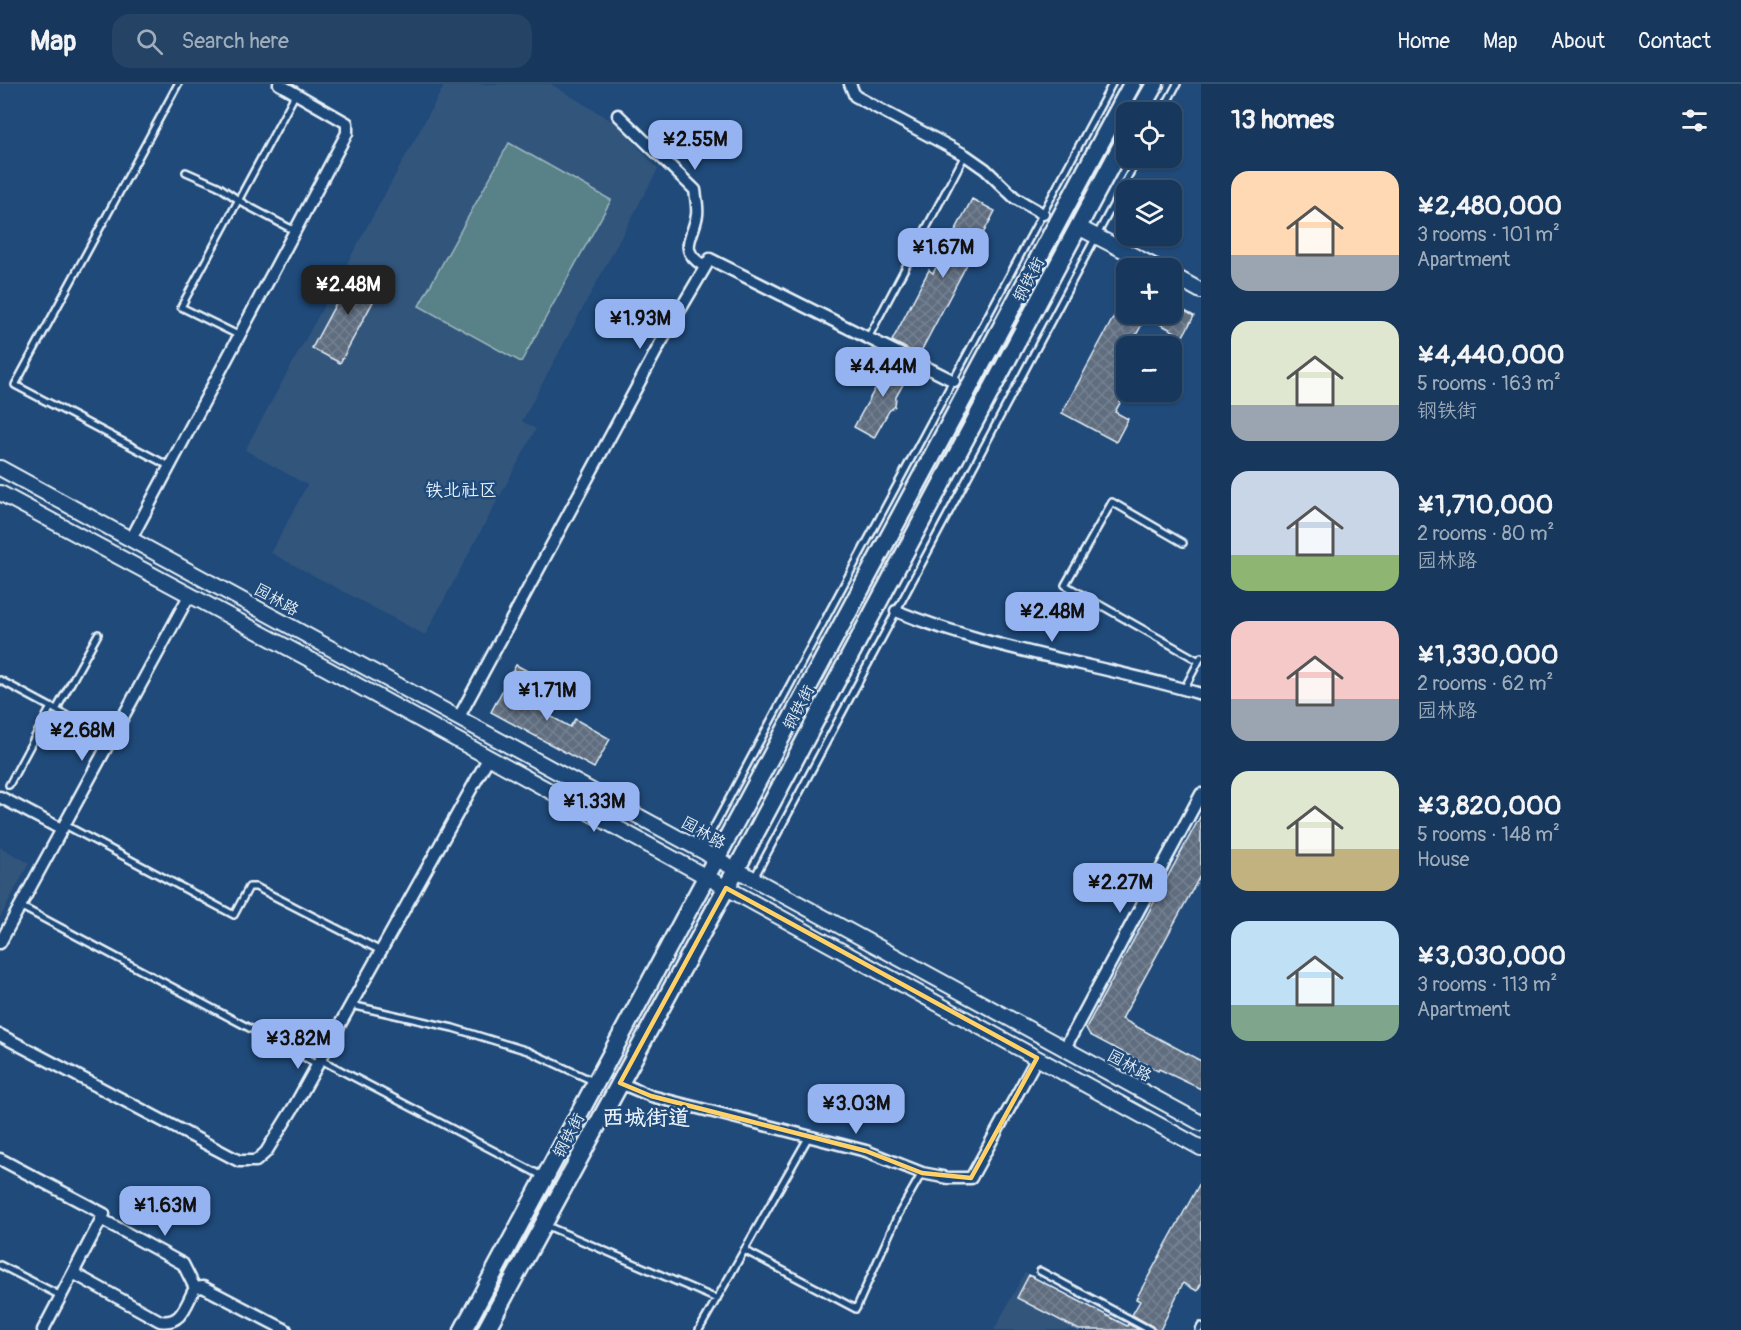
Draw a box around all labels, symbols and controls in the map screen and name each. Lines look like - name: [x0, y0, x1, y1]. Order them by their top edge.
- search box: [112, 14, 532, 68]
- text: Map: [30, 24, 76, 59]
- icon: search: [133, 25, 166, 58]
- text: Search here: [181, 27, 289, 55]
- text: Home: [1397, 28, 1450, 55]
- text: Map: [1483, 28, 1518, 55]
- text: About: [1551, 28, 1605, 55]
- text: Contact: [1638, 28, 1711, 55]
- map controls: [1116, 102, 1182, 402]
- button: locate: [1116, 102, 1182, 168]
- text: 13 homes: [1231, 104, 1334, 136]
- icon: filters: [1678, 104, 1711, 137]
- pin: ¥2.55M: [646, 120, 744, 171]
- text: ¥2.55M: [662, 127, 728, 152]
- button: layers: [1116, 180, 1182, 246]
- text: ¥2,480,000: [1417, 190, 1562, 222]
- icon: home: [1279, 195, 1351, 267]
- text: 3 rooms · 101 m²: [1417, 222, 1560, 247]
- pin: ¥1.67M: [894, 228, 992, 279]
- text: ¥1.67M: [912, 235, 974, 260]
- text: Apartment: [1417, 247, 1510, 272]
- street label: 钢铁街: [1009, 254, 1049, 305]
- button: +: [1116, 258, 1182, 324]
- pin: ¥2.48M: [299, 265, 397, 316]
- text: ¥2.48M: [315, 272, 381, 297]
- pin: ¥1.93M: [591, 299, 689, 350]
- text: ¥1.93M: [609, 306, 671, 331]
- button: −: [1116, 336, 1182, 402]
- text: ¥4,440,000: [1417, 339, 1565, 371]
- icon: home: [1279, 345, 1351, 417]
- pin: ¥4.44M: [834, 347, 932, 398]
- text: ¥4.44M: [849, 354, 917, 379]
- text: 5 rooms · 163 m²: [1417, 371, 1561, 396]
- text: 钢铁街: [1417, 398, 1477, 423]
- district label: 铁北社区: [425, 479, 497, 502]
- text: ¥1,710,000: [1417, 489, 1553, 521]
- icon: home: [1279, 495, 1351, 567]
- text: 2 rooms · 80 m²: [1417, 521, 1554, 546]
- text: 园林路: [1417, 548, 1477, 573]
- street label: 园林路: [251, 579, 302, 620]
- pin: ¥2.48M: [1003, 592, 1101, 643]
- text: ¥2.48M: [1019, 599, 1085, 624]
- text: ¥1,330,000: [1417, 639, 1558, 671]
- icon: home: [1279, 645, 1351, 717]
- pin: ¥1.71M: [498, 671, 596, 722]
- text: 2 rooms · 62 m²: [1417, 671, 1553, 696]
- text: ¥1.71M: [518, 678, 576, 703]
- street label: 钢铁街: [779, 682, 819, 733]
- text: 园林路: [1417, 698, 1477, 723]
- pin: ¥2.68M: [33, 711, 131, 762]
- text: ¥2.68M: [49, 718, 115, 743]
- pin: ¥1.33M: [545, 782, 643, 833]
- text: ¥1.33M: [563, 789, 625, 814]
- text: ¥3,820,000: [1417, 790, 1561, 822]
- icon: home: [1279, 795, 1351, 867]
- street label: 园林路: [678, 812, 729, 853]
- text: 5 rooms · 148 m²: [1417, 822, 1560, 847]
- text: House: [1417, 847, 1469, 872]
- pin: ¥2.27M: [1071, 863, 1169, 914]
- text: ¥2.27M: [1087, 870, 1153, 895]
- text: ¥3,030,000: [1417, 940, 1566, 972]
- icon: home: [1279, 945, 1351, 1017]
- text: 3 rooms · 113 m²: [1417, 972, 1557, 997]
- text: Apartment: [1417, 997, 1510, 1022]
- pin: ¥3.82M: [249, 1019, 347, 1070]
- text: ¥3.82M: [265, 1026, 331, 1051]
- street label: 园林路: [1104, 1045, 1155, 1086]
- pin: ¥3.03M: [807, 1084, 905, 1135]
- text: ¥3.03M: [822, 1091, 890, 1116]
- district label: 西城街道: [602, 1104, 690, 1132]
- street label: 钢铁街: [549, 1110, 589, 1161]
- pin: ¥1.63M: [116, 1186, 214, 1237]
- text: ¥1.63M: [133, 1193, 197, 1218]

